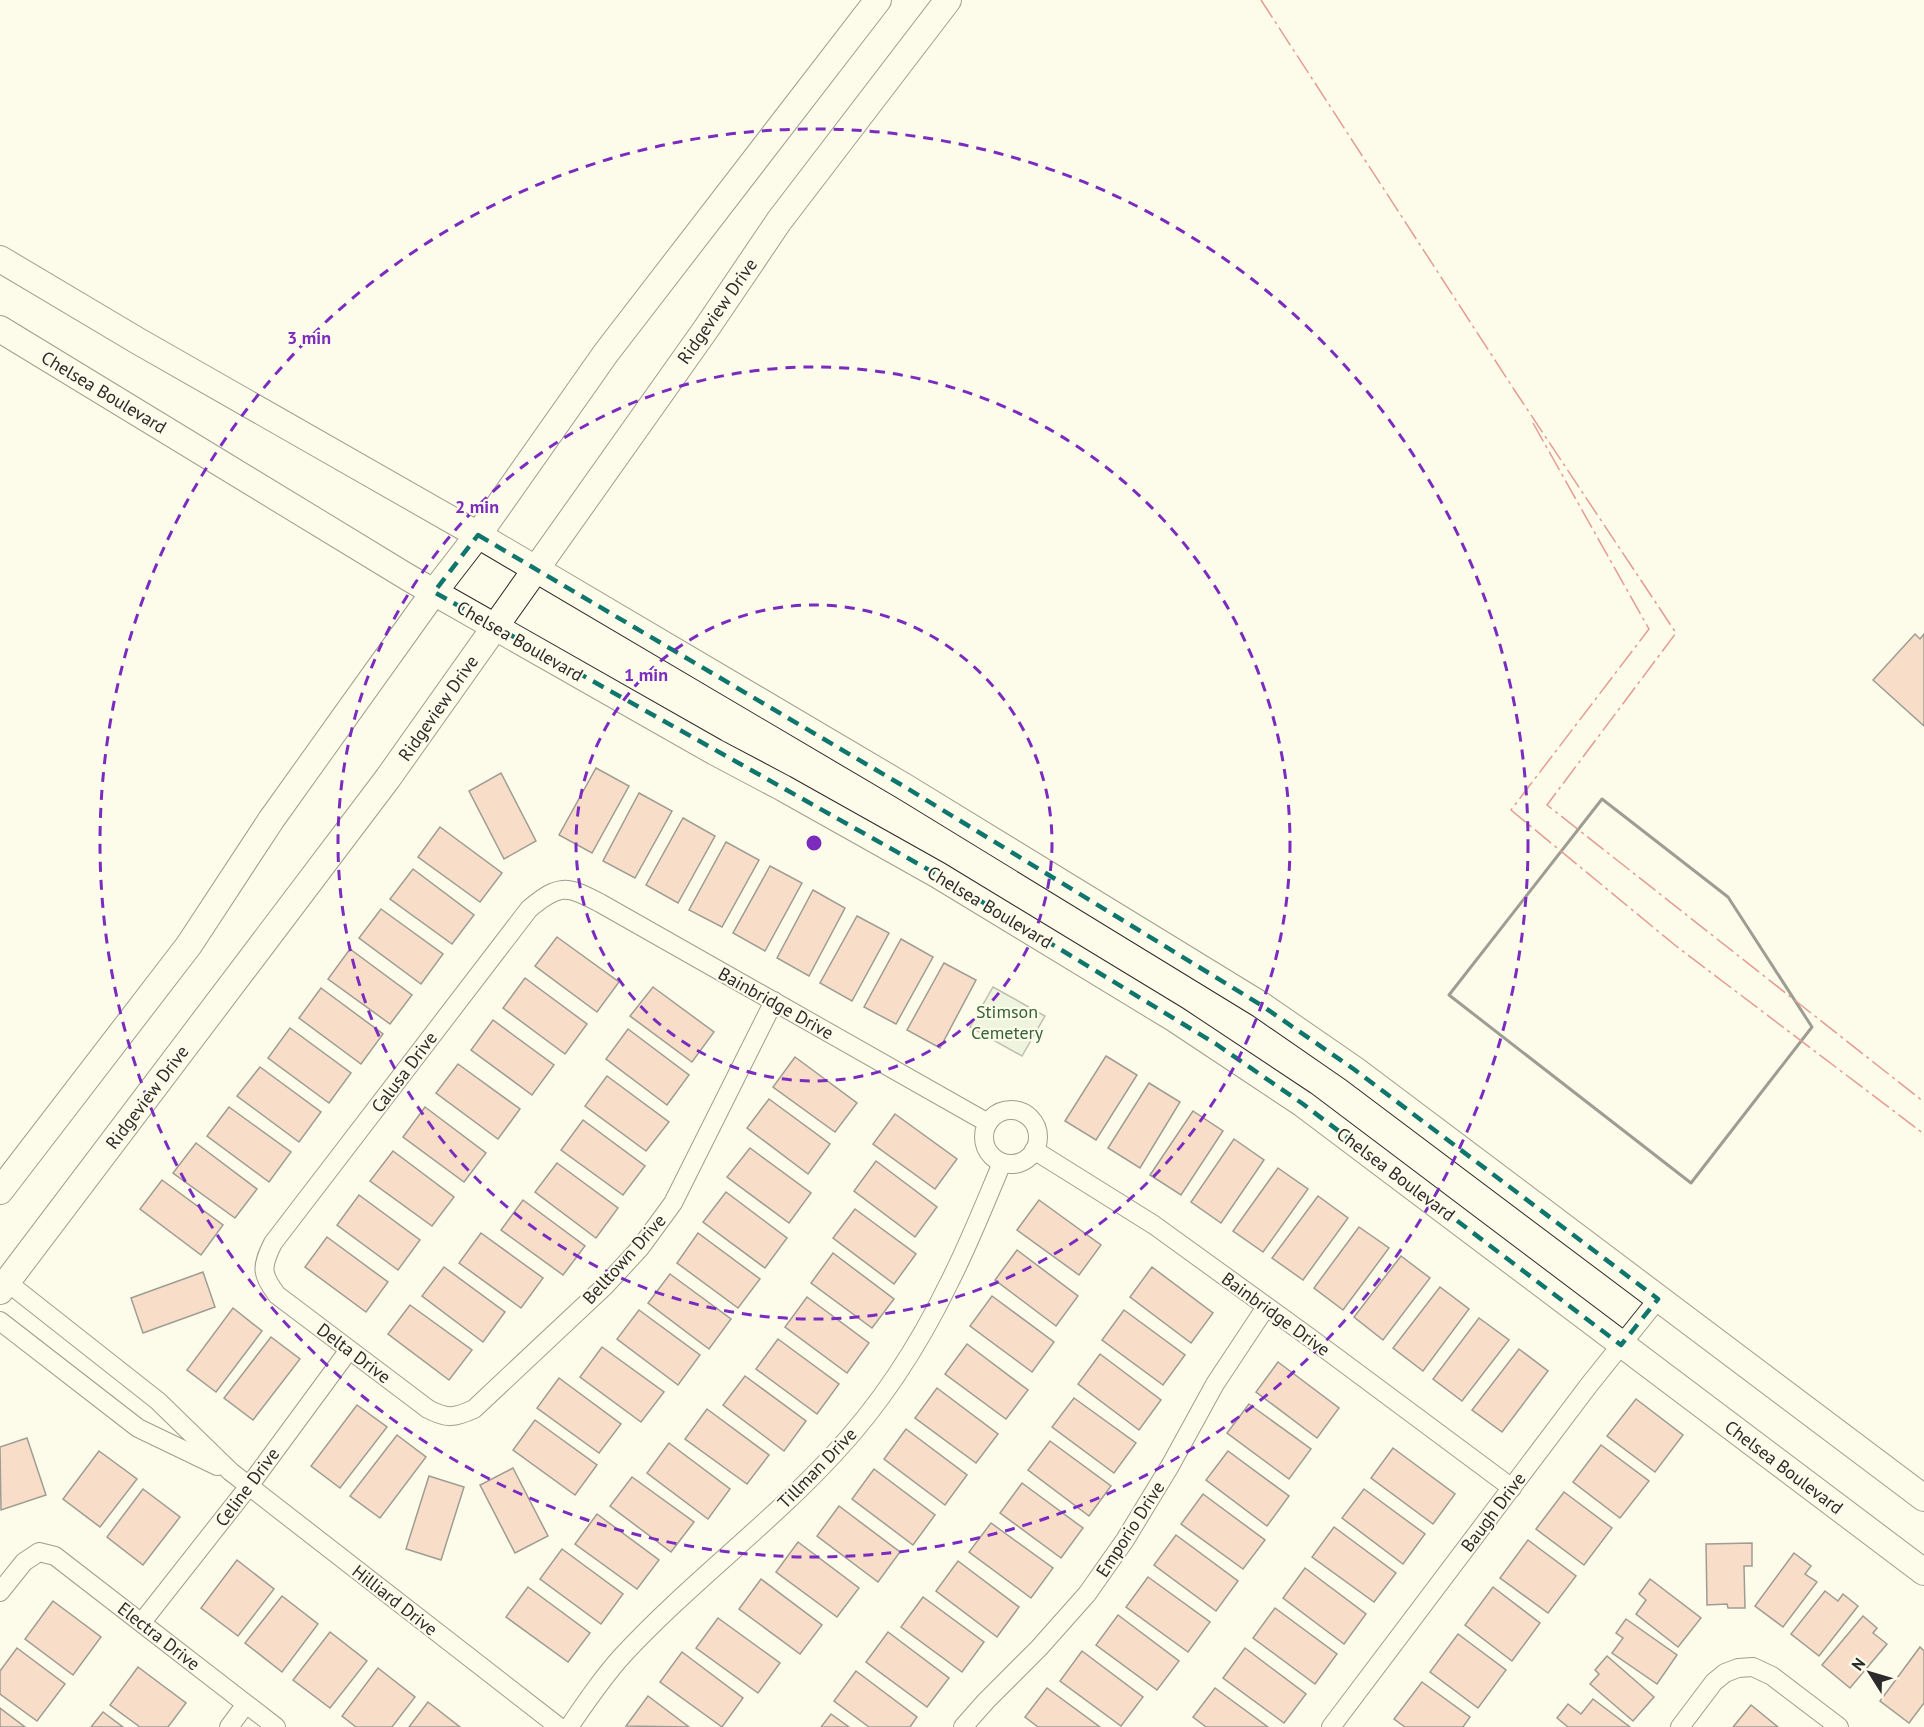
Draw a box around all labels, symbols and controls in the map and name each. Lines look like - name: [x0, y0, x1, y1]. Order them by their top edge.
- street label: Ridgeview Drive: [672, 254, 762, 368]
- text: 3 min: [287, 326, 331, 349]
- street label: Chelsea Boulevard: [37, 346, 171, 438]
- text: 2 min: [455, 495, 499, 518]
- street label: Chelsea Boulevard: [453, 595, 587, 687]
- street label: Ridgeview Drive: [393, 651, 483, 765]
- text: 1 min: [624, 663, 668, 686]
- centre of rings: [804, 833, 824, 853]
- street label: Chelsea Boulevard: [923, 861, 1057, 953]
- street label: Bainbridge Drive: [714, 962, 838, 1044]
- park label: Stimson Cemetery: [971, 1000, 1044, 1044]
- street label: Calusa Drive: [366, 1027, 442, 1117]
- street label: Ridgeview Drive: [100, 1041, 194, 1153]
- street label: Chelsea Boulevard: [1332, 1122, 1460, 1226]
- street label: Belltown Drive: [577, 1209, 671, 1309]
- street label: Bainbridge Drive: [1217, 1267, 1335, 1361]
- street label: Delta Drive: [313, 1318, 395, 1388]
- street label: Chelsea Boulevard: [1720, 1415, 1848, 1519]
- street label: Tillman Drive: [773, 1423, 861, 1513]
- street label: Celine Drive: [210, 1443, 284, 1531]
- street label: Baugh Drive: [1456, 1468, 1530, 1556]
- street label: Emporio Drive: [1091, 1477, 1169, 1581]
- street label: Hilliard Drive: [348, 1559, 442, 1641]
- street label: Electra Drive: [113, 1597, 205, 1675]
- north arrow: [1840, 1643, 1900, 1703]
- text: N: [1847, 1654, 1869, 1674]

